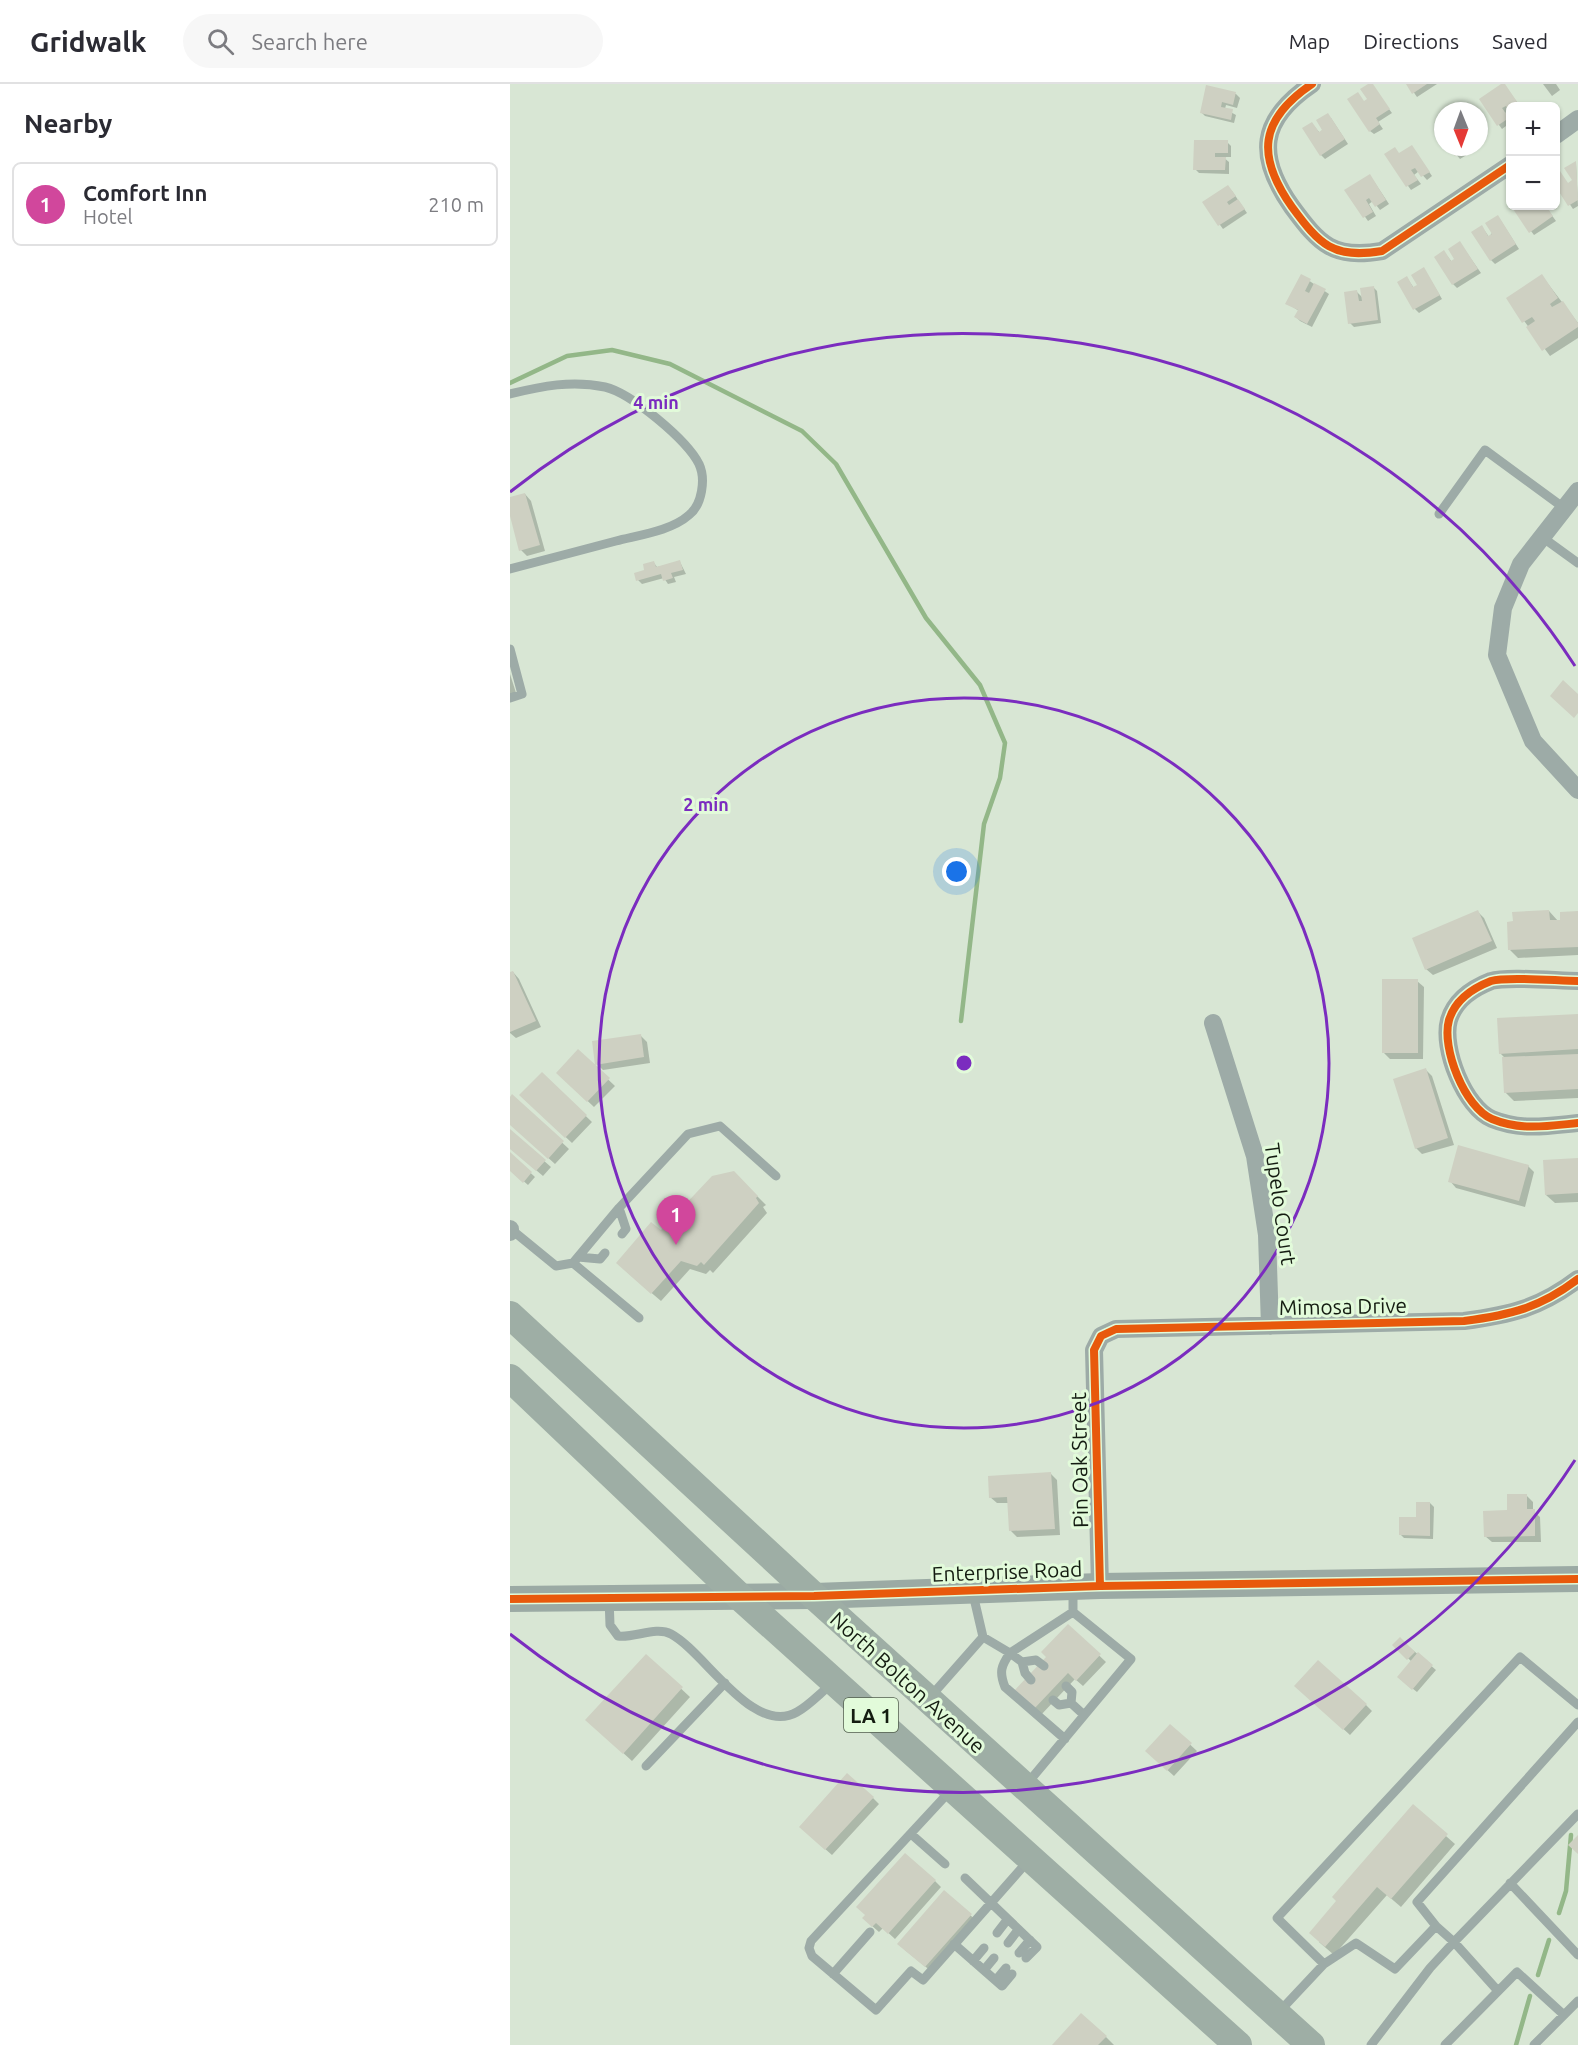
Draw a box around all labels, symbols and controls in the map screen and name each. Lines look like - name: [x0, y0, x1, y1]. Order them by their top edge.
- search box: [183, 14, 603, 68]
- icon: search: [204, 25, 237, 58]
- text: Gridwalk: [30, 26, 147, 57]
- text: Search here: [252, 29, 368, 54]
- text: Map: [1289, 29, 1330, 53]
- text: Directions: [1363, 29, 1459, 53]
- text: Saved: [1492, 29, 1548, 53]
- north arrow: [1434, 102, 1488, 156]
- map controls: [1506, 102, 1560, 210]
- button: +: [1506, 102, 1560, 156]
- text: Nearby: [24, 109, 112, 138]
- button: −: [1506, 156, 1560, 210]
- text: Comfort Inn: [83, 180, 207, 205]
- text: 1: [40, 193, 51, 216]
- text: 210 m: [428, 193, 484, 216]
- text: Hotel: [83, 205, 133, 228]
- text: 4 min: [633, 392, 679, 412]
- text: 2 min: [683, 794, 729, 814]
- your location: [942, 857, 971, 886]
- centre of rings: [954, 1053, 974, 1073]
- street label: Tupelo Court: [1261, 1141, 1301, 1267]
- pin: 1: [656, 1196, 696, 1245]
- street label: Mimosa Drive: [1279, 1293, 1407, 1319]
- street label: Pin Oak Street: [1066, 1392, 1092, 1528]
- street label: Enterprise Road: [931, 1556, 1083, 1586]
- street label: North Bolton Avenue: [826, 1606, 990, 1758]
- road number: LA 1: [844, 1698, 898, 1732]

